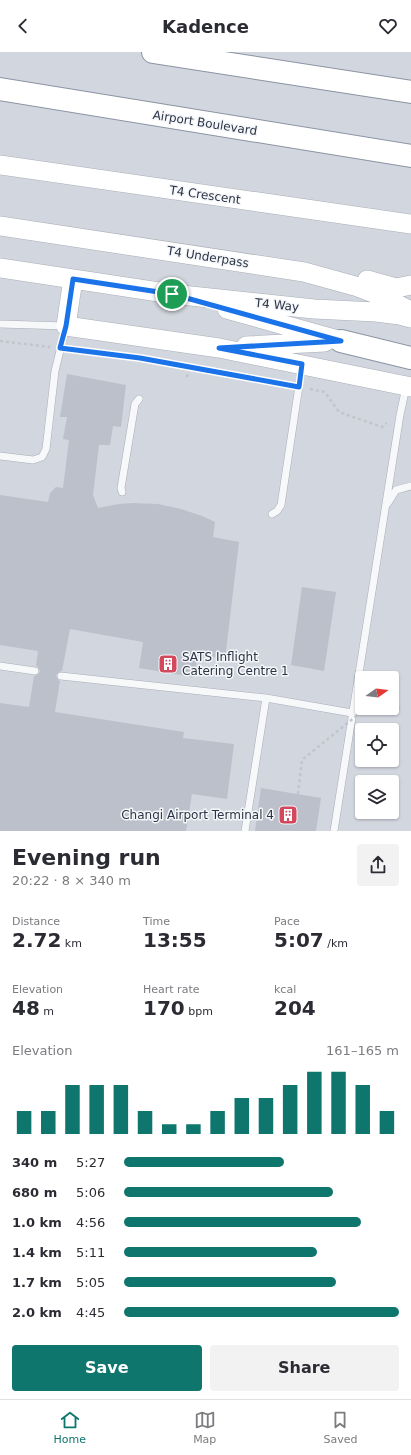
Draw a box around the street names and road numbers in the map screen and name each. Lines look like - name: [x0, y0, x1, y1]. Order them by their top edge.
- street label: Airport Boulevard: [152, 108, 258, 138]
- street label: T4 Crescent: [168, 183, 242, 207]
- street label: T4 Underpass: [165, 243, 250, 270]
- street label: T4 Way: [253, 296, 300, 314]

